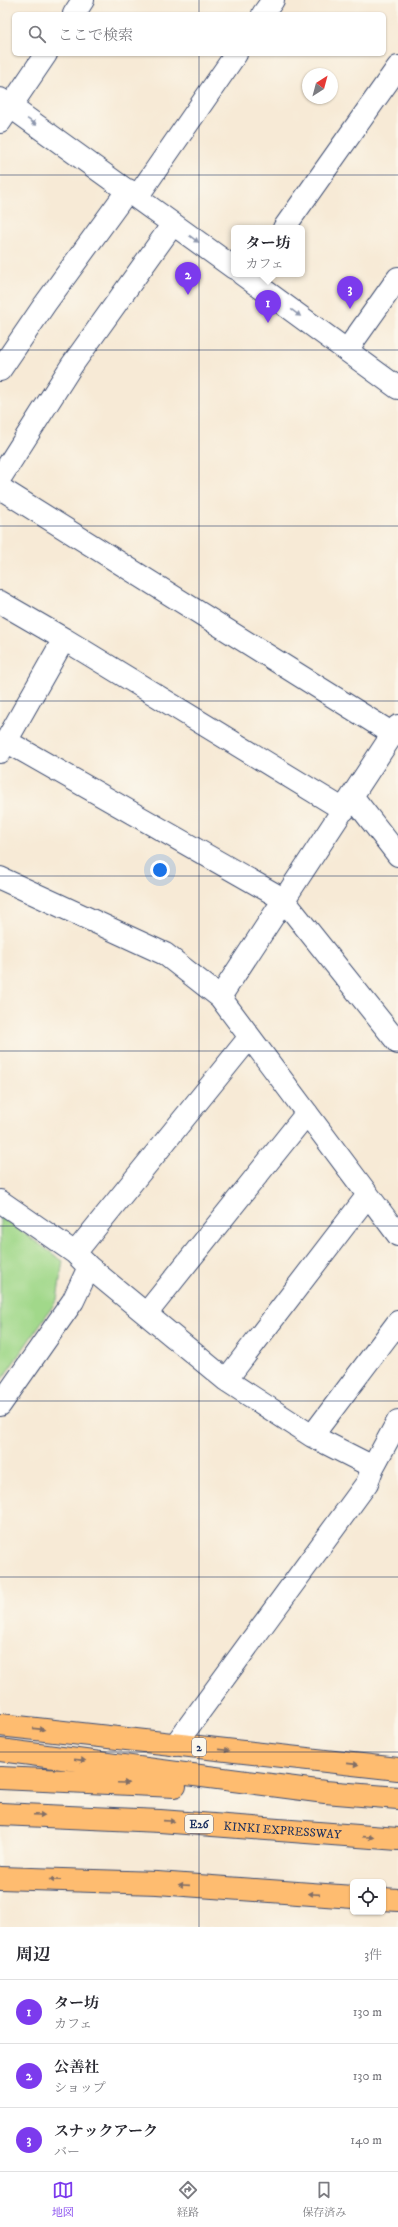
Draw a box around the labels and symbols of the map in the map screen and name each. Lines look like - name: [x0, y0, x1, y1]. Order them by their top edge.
- north arrow: [302, 68, 338, 104]
- one-way arrow: [26, 118, 37, 126]
- one-way arrow: [189, 235, 199, 243]
- pin: 2: [175, 262, 201, 295]
- pin: 3: [337, 276, 363, 309]
- pin: 1: [255, 290, 281, 323]
- one-way arrow: [291, 309, 301, 317]
- your location: [150, 860, 170, 880]
- one-way arrow: [33, 1726, 45, 1733]
- road number: 2: [192, 1738, 206, 1756]
- one-way arrow: [218, 1747, 230, 1753]
- one-way arrow: [74, 1757, 86, 1764]
- one-way arrow: [347, 1761, 359, 1767]
- one-way arrow: [117, 1780, 129, 1787]
- one-way arrow: [33, 1812, 45, 1819]
- road number: E26: [185, 1815, 213, 1833]
- one-way arrow: [163, 1818, 175, 1825]
- street label: KINKI EXPRESSWAY: [223, 1819, 342, 1843]
- one-way arrow: [362, 1833, 374, 1840]
- one-way arrow: [49, 1876, 61, 1883]
- one-way arrow: [178, 1881, 190, 1888]
- one-way arrow: [308, 1891, 320, 1898]

